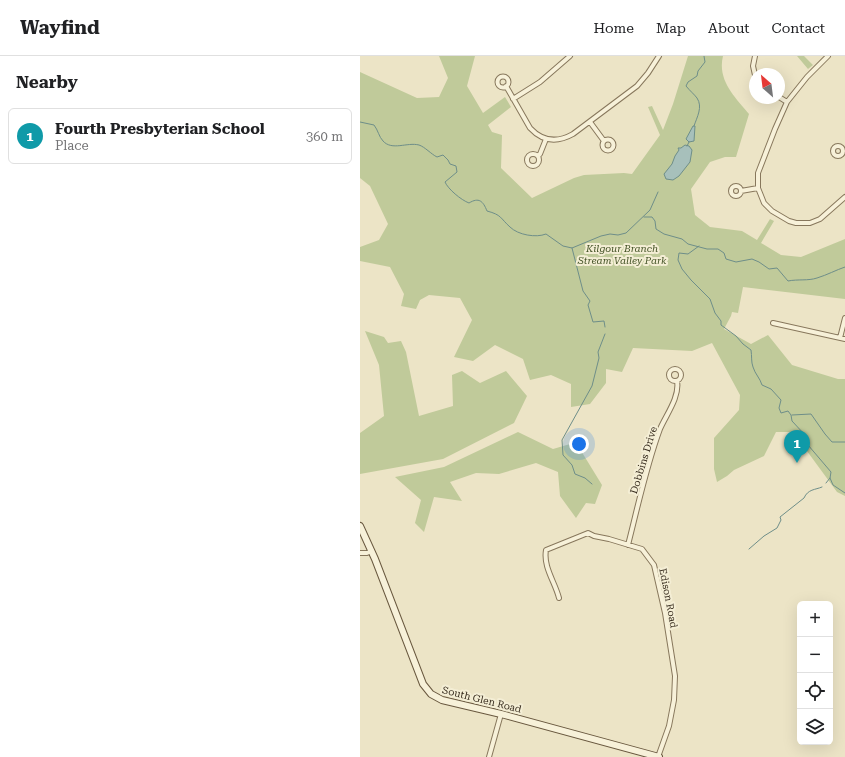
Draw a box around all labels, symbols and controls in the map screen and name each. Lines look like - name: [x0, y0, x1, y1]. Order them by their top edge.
- text: Wayfind: [20, 16, 100, 39]
- text: Home: [593, 20, 634, 36]
- text: Map: [656, 20, 686, 36]
- text: About: [708, 20, 750, 36]
- text: Contact: [772, 20, 825, 36]
- north arrow: [749, 68, 785, 104]
- text: Nearby: [16, 72, 78, 92]
- text: Fourth Presbyterian School: [55, 120, 265, 138]
- text: 1: [26, 129, 34, 144]
- text: 360 m: [306, 129, 343, 144]
- text: Place: [55, 138, 89, 153]
- park label: Kilgour Branch Stream Valley Park: [577, 243, 667, 266]
- street label: Dobbins Drive: [628, 425, 659, 495]
- pin: 1: [784, 430, 810, 463]
- your location: [569, 434, 589, 454]
- street label: Edison Road: [657, 567, 680, 629]
- map controls: [797, 601, 833, 745]
- button: +: [797, 601, 833, 637]
- button: −: [797, 637, 833, 673]
- button: locate: [797, 673, 833, 709]
- street label: South Glen Road: [441, 684, 523, 715]
- button: layers: [797, 709, 833, 745]

